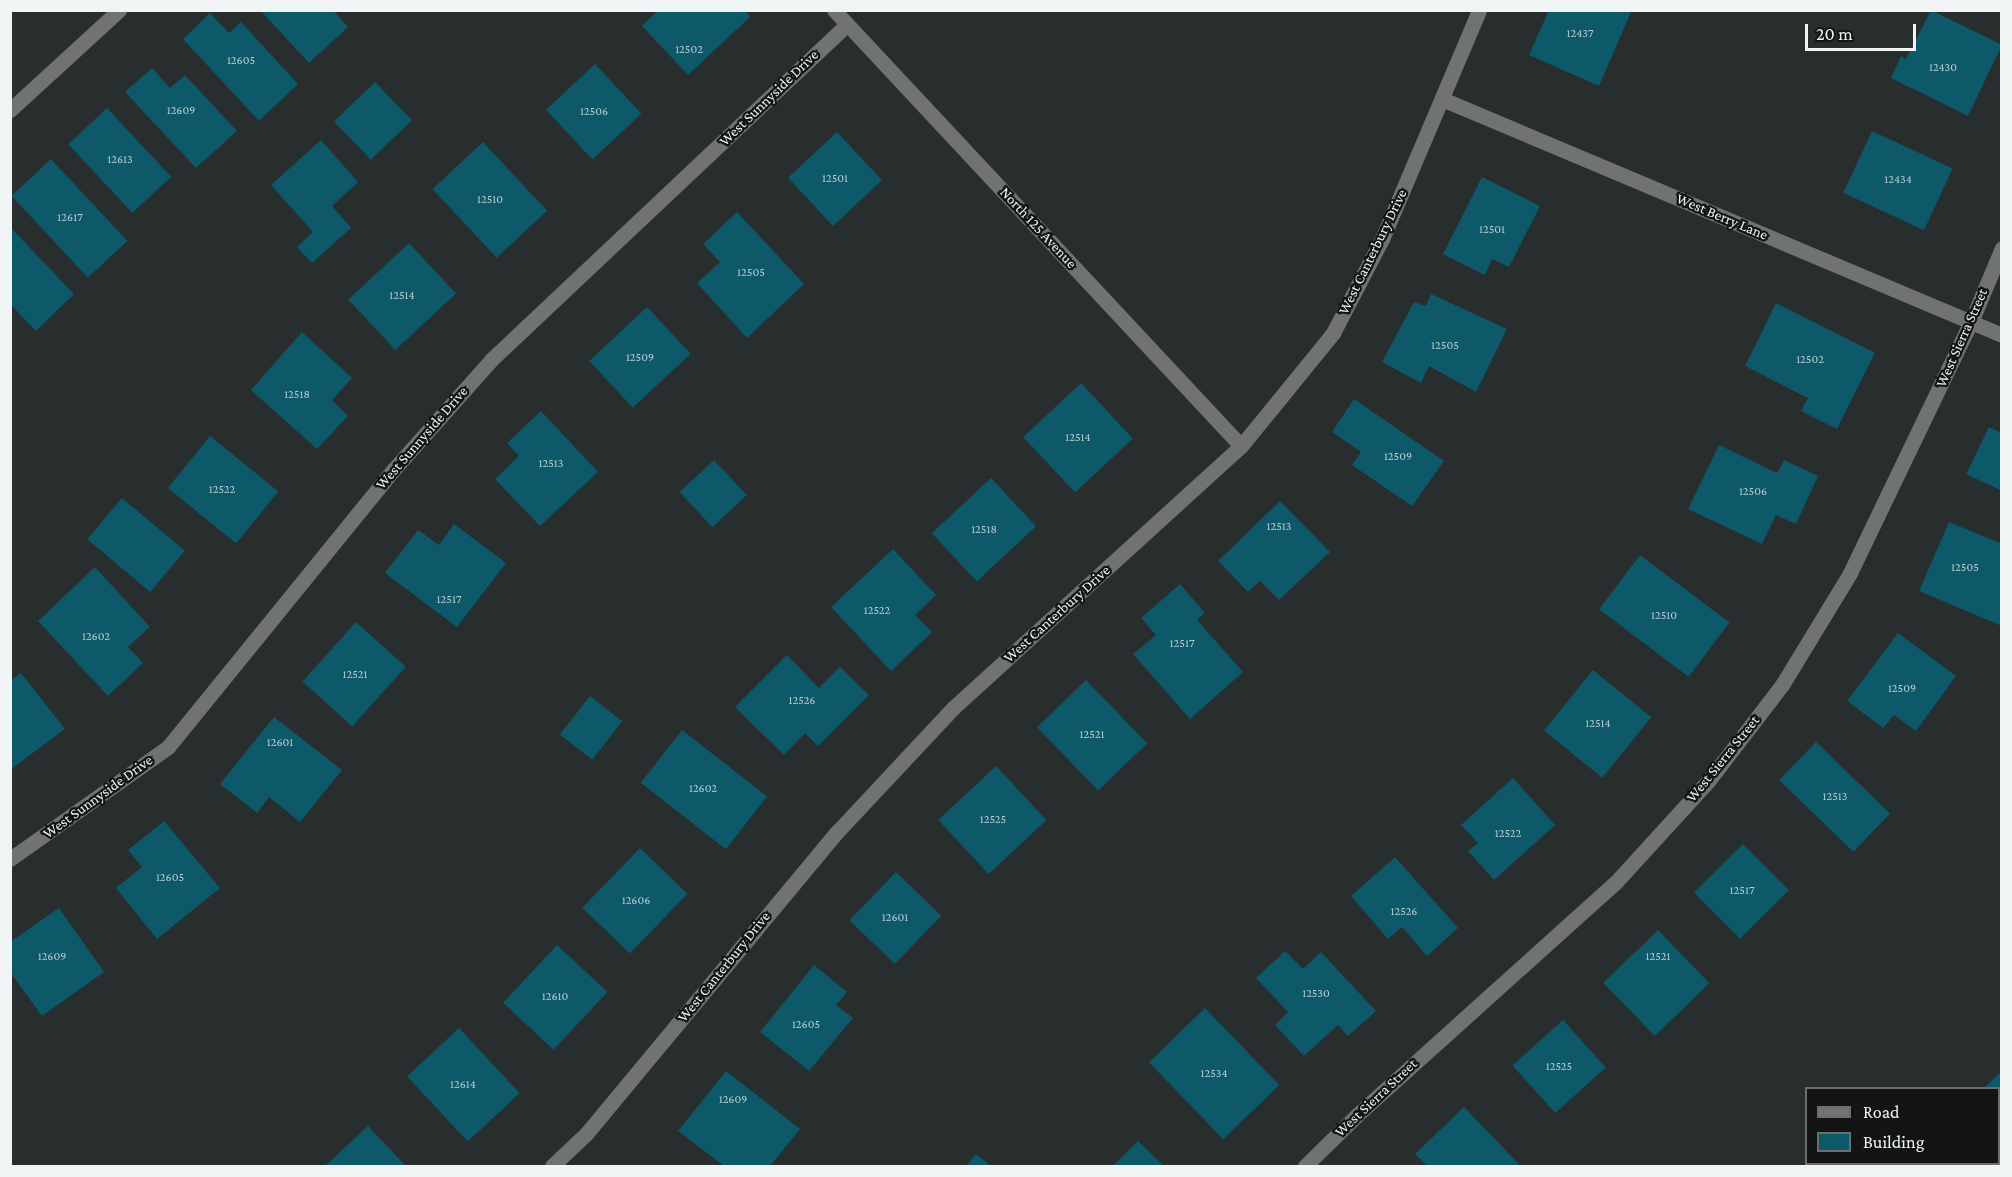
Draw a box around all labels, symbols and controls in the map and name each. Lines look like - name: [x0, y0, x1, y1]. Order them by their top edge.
- scale bar: [1808, 12, 1919, 50]
- text: 20 m: [1816, 24, 1853, 44]
- house number: 12437: [1567, 27, 1593, 41]
- house number: 12502: [675, 43, 703, 57]
- street label: West Sunnyside Drive: [716, 46, 822, 150]
- house number: 12605: [227, 54, 255, 68]
- house number: 12430: [1929, 61, 1957, 75]
- house number: 12609: [167, 104, 195, 118]
- house number: 12506: [580, 105, 608, 119]
- house number: 12613: [107, 153, 133, 167]
- house number: 12501: [822, 172, 848, 186]
- house number: 12434: [1884, 173, 1912, 187]
- street label: North 125 Avenue: [996, 184, 1080, 272]
- street label: West Canterbury Drive: [1335, 186, 1411, 318]
- street label: West Berry Lane: [1674, 190, 1770, 244]
- house number: 12510: [477, 193, 503, 207]
- house number: 12617: [57, 211, 83, 225]
- house number: 12501: [1479, 223, 1505, 237]
- house number: 12505: [737, 266, 765, 280]
- street label: West Sierra Street: [1932, 286, 1992, 390]
- house number: 12514: [389, 289, 415, 303]
- house number: 12505: [1431, 339, 1459, 353]
- house number: 12509: [626, 351, 654, 365]
- house number: 12502: [1796, 353, 1824, 367]
- street label: West Sunnyside Drive: [372, 383, 472, 493]
- house number: 12518: [284, 388, 310, 402]
- house number: 12514: [1065, 431, 1091, 445]
- house number: 12509: [1384, 450, 1412, 464]
- house number: 12513: [539, 457, 563, 471]
- house number: 12522: [209, 483, 235, 497]
- house number: 12506: [1739, 485, 1767, 499]
- house number: 12513: [1267, 520, 1291, 534]
- house number: 12518: [971, 523, 997, 537]
- street label: West Canterbury Drive: [1000, 561, 1114, 667]
- house number: 12505: [1951, 561, 1979, 575]
- house number: 12517: [437, 593, 461, 607]
- house number: 12522: [864, 604, 890, 618]
- house number: 12510: [1651, 609, 1677, 623]
- house number: 12602: [82, 630, 110, 644]
- house number: 12517: [1170, 637, 1194, 651]
- house number: 12521: [343, 668, 367, 682]
- house number: 12509: [1888, 682, 1916, 696]
- house number: 12526: [789, 694, 815, 708]
- street label: West Sierra Street: [1683, 712, 1763, 806]
- house number: 12514: [1585, 717, 1611, 731]
- house number: 12521: [1080, 728, 1104, 742]
- house number: 12601: [267, 736, 293, 750]
- street label: West Sunnyside Drive: [40, 751, 156, 843]
- house number: 12602: [689, 782, 717, 796]
- house number: 12513: [1823, 790, 1847, 804]
- house number: 12525: [980, 813, 1006, 827]
- house number: 12522: [1495, 827, 1521, 841]
- house number: 12605: [156, 871, 184, 885]
- house number: 12517: [1730, 884, 1754, 898]
- house number: 12606: [622, 894, 650, 908]
- house number: 12526: [1391, 905, 1417, 919]
- street label: West Canterbury Drive: [674, 908, 774, 1026]
- house number: 12601: [882, 911, 908, 925]
- house number: 12609: [38, 950, 66, 964]
- house number: 12521: [1646, 950, 1670, 964]
- house number: 12530: [1302, 987, 1330, 1001]
- house number: 12610: [542, 990, 568, 1004]
- house number: 12605: [792, 1018, 820, 1032]
- street label: West Sierra Street: [1331, 1055, 1421, 1141]
- house number: 12525: [1546, 1060, 1572, 1074]
- house number: 12534: [1200, 1067, 1228, 1081]
- house number: 12614: [450, 1078, 476, 1092]
- legend: [1805, 1087, 2000, 1165]
- house number: 12609: [719, 1093, 747, 1107]
- text: Road: [1863, 1102, 1900, 1122]
- text: Building: [1863, 1132, 1924, 1152]

